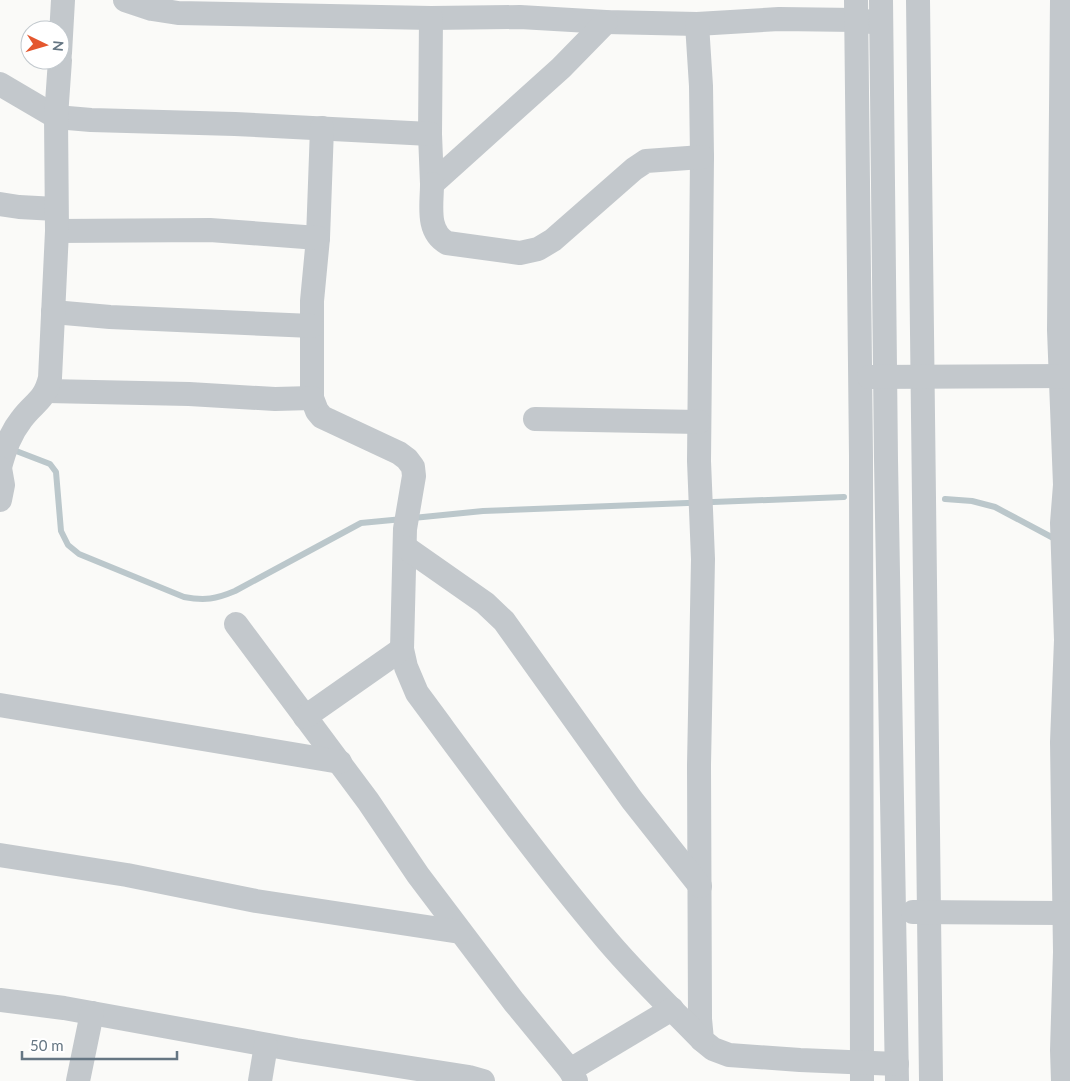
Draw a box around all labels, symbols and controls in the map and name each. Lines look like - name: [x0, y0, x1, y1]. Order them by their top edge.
- north arrow: [20, 20, 70, 70]
- text: N: [50, 40, 67, 52]
- scale bar: [22, 1028, 178, 1060]
- text: 50 m: [30, 1036, 64, 1054]

